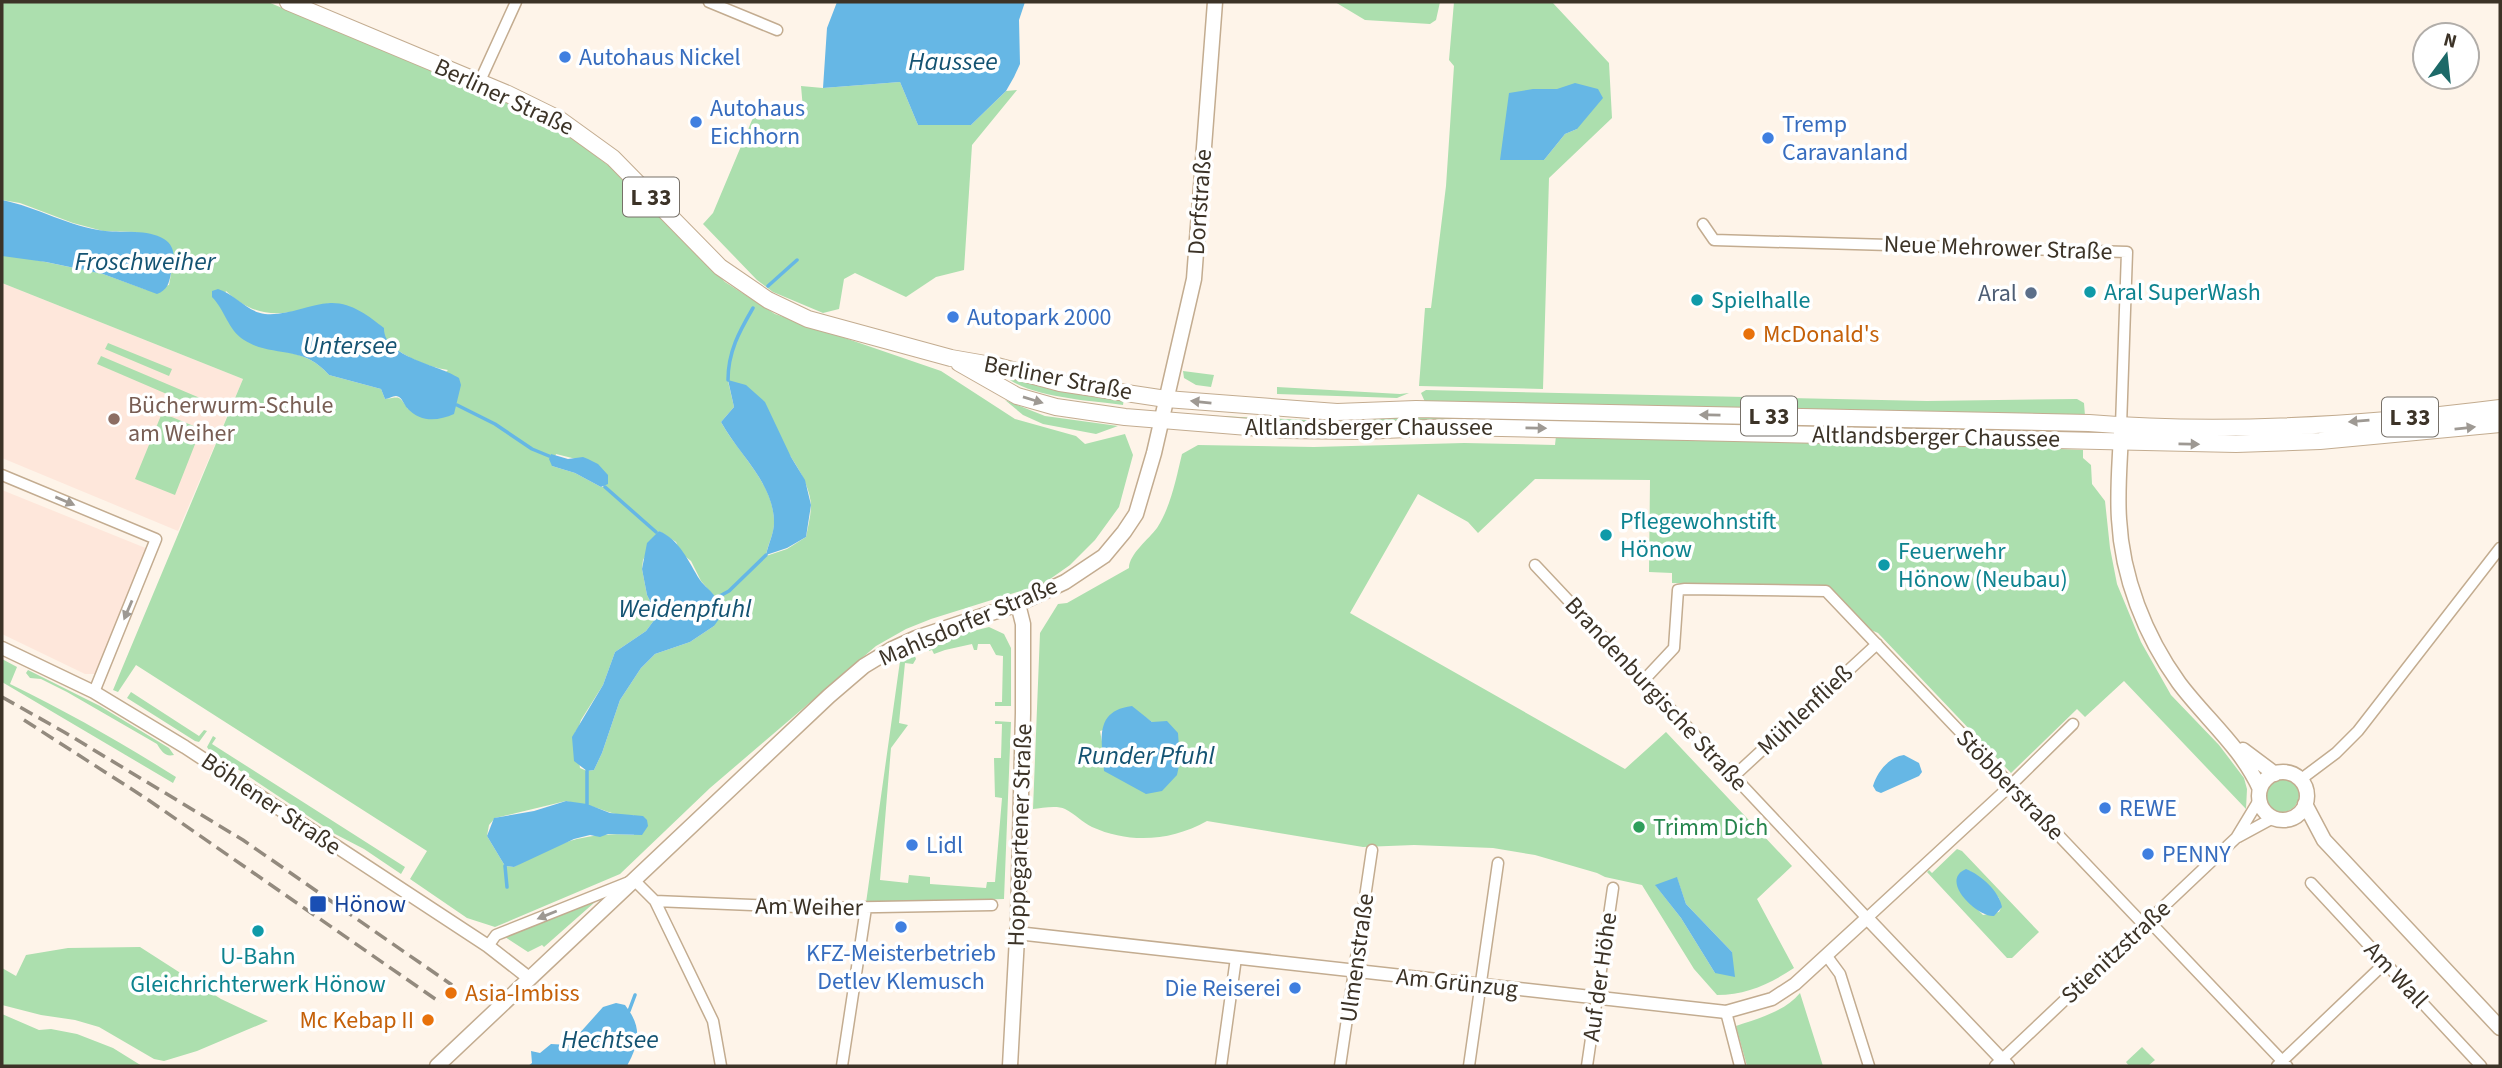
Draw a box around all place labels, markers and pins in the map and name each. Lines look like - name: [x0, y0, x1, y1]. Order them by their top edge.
- place label: Autohaus Nickel: [579, 40, 741, 75]
- marker: Autohaus Nickel: [557, 49, 573, 65]
- place label: Autohaus Eichhorn: [710, 91, 805, 154]
- place label: Tremp Caravanland: [1782, 107, 1908, 170]
- marker: Autohaus Eichhorn: [688, 114, 704, 130]
- marker: Tremp Caravanland: [1760, 130, 1776, 146]
- place label: Aral SuperWash: [2104, 275, 2261, 310]
- place label: Aral: [1978, 276, 2017, 311]
- place label: Spielhalle: [1711, 283, 1810, 318]
- marker: Aral SuperWash: [2082, 284, 2098, 300]
- marker: Aral: [2023, 285, 2039, 301]
- marker: Spielhalle: [1689, 292, 1705, 308]
- place label: Autopark 2000: [967, 300, 1112, 335]
- marker: Autopark 2000: [945, 309, 961, 325]
- place label: McDonald's: [1763, 317, 1879, 352]
- marker: McDonald's: [1741, 326, 1757, 342]
- place label: Bücherwurm-Schule am Weiher: [128, 388, 333, 451]
- marker: Bücherwurm-Schule am Weiher: [106, 411, 122, 427]
- place label: Pflegewohnstift Hönow: [1620, 504, 1776, 567]
- marker: Pflegewohnstift Hönow: [1598, 527, 1614, 543]
- place label: Feuerwehr Hönow (Neubau): [1898, 534, 2068, 597]
- marker: Feuerwehr Hönow (Neubau): [1876, 557, 1892, 573]
- place label: REWE: [2119, 791, 2177, 826]
- marker: REWE: [2097, 800, 2113, 816]
- place label: Trimm Dich: [1653, 810, 1768, 845]
- marker: Trimm Dich: [1631, 819, 1647, 835]
- place label: Lidl: [926, 828, 963, 863]
- marker: Lidl: [904, 837, 920, 853]
- place label: PENNY: [2162, 837, 2231, 872]
- marker: PENNY: [2140, 846, 2156, 862]
- place label: Hönow: [334, 887, 406, 922]
- marker: Hönow: [308, 894, 328, 914]
- marker: KFZ-Meisterbetrieb Detlev Klemusch: [893, 919, 909, 935]
- marker: U-Bahn Gleichrichterwerk Hönow: [250, 923, 266, 939]
- place label: KFZ-Meisterbetrieb Detlev Klemusch: [806, 936, 996, 999]
- place label: U-Bahn Gleichrichterwerk Hönow: [130, 939, 386, 1002]
- place label: Die Reiserei: [1165, 971, 1281, 1006]
- place label: Asia-Imbiss: [465, 976, 580, 1011]
- marker: Die Reiserei: [1287, 980, 1303, 996]
- marker: Asia-Imbiss: [443, 985, 459, 1001]
- place label: Mc Kebap II: [299, 1003, 414, 1038]
- marker: Mc Kebap II: [420, 1012, 436, 1028]

